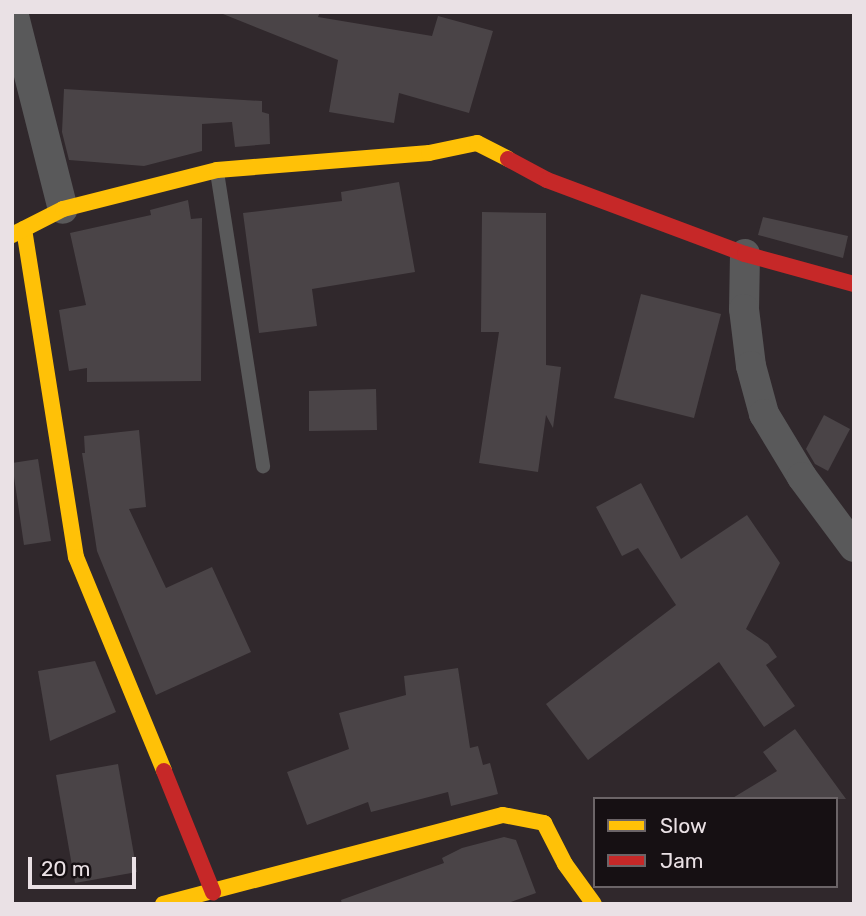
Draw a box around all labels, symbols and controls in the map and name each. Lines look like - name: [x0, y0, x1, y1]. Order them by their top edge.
- legend: [593, 797, 838, 888]
- text: Slow: [660, 813, 707, 838]
- scale bar: [32, 842, 140, 886]
- text: Jam: [660, 848, 704, 873]
- text: 20 m: [41, 856, 90, 881]

